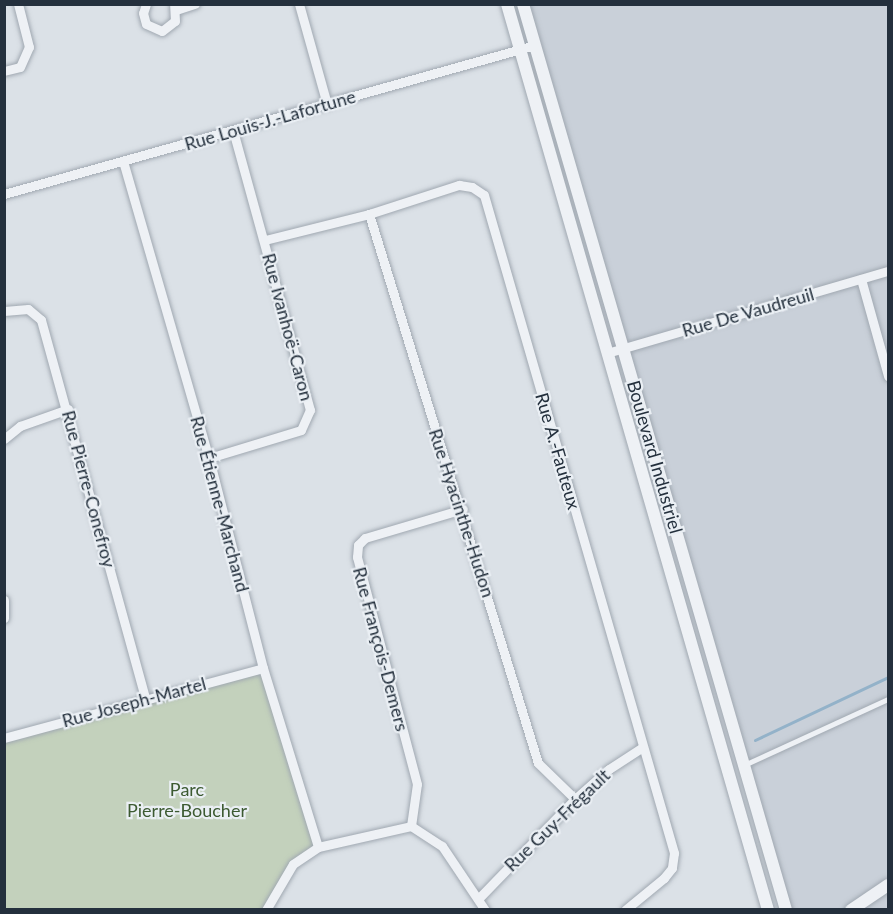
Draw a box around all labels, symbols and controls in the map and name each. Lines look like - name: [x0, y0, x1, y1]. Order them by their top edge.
- street label: Rue Louis-J.-Lafortune: [182, 85, 358, 155]
- street label: Rue Ivanhoë-Caron: [258, 251, 318, 403]
- street label: Rue De Vaudreuil: [679, 283, 817, 341]
- street label: Boulevard Industriel: [623, 378, 687, 536]
- street label: Rue A.-Fauteux: [531, 390, 585, 512]
- street label: Rue Pierre-Conefroy: [58, 408, 120, 570]
- street label: Rue Étienne-Marchand: [186, 414, 254, 594]
- street label: Rue Hyacinthe-Hudon: [425, 426, 499, 600]
- street label: Rue François-Demers: [349, 565, 413, 733]
- street label: Rue Joseph-Martel: [59, 672, 209, 732]
- street label: Rue Guy-Frégault: [500, 764, 614, 876]
- park label: Parc Pierre-Boucher: [127, 779, 247, 822]

